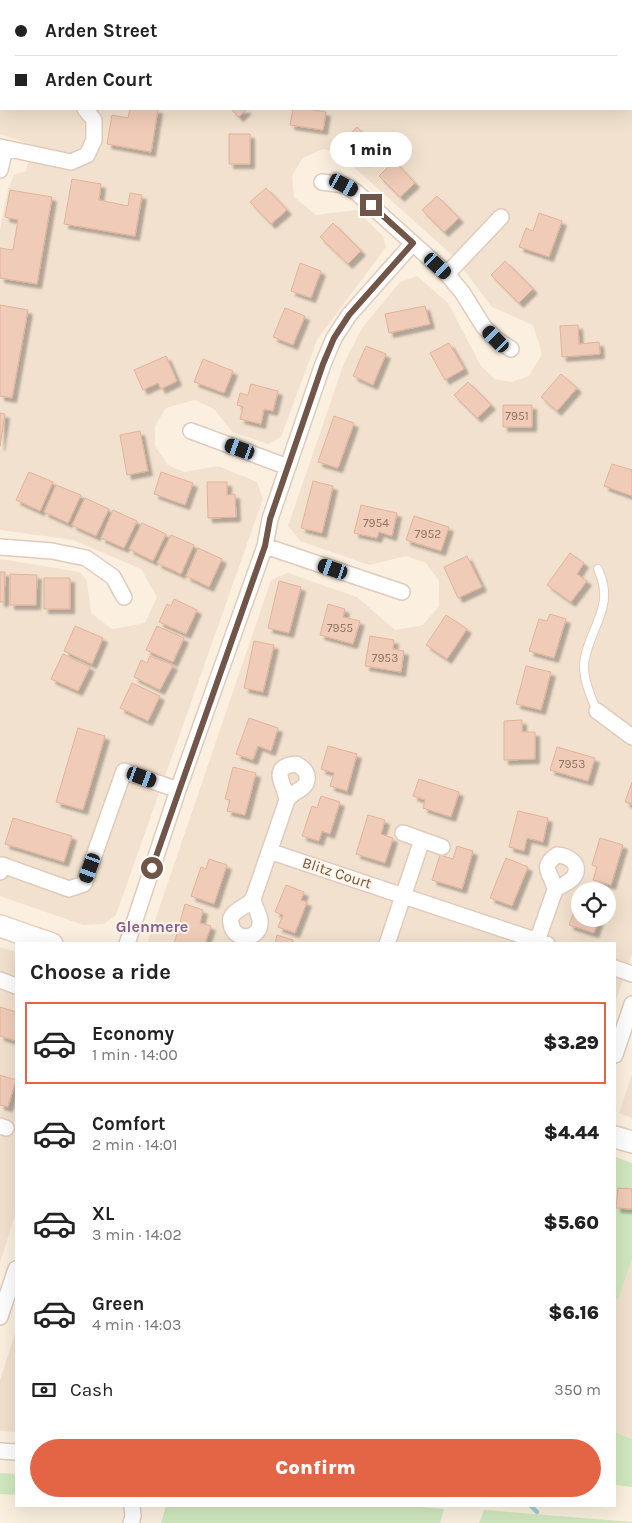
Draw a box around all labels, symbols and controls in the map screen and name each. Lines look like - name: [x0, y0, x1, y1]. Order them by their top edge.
- text: Arden Street: [45, 20, 157, 42]
- text: Arden Court: [45, 69, 152, 91]
- callout: 1 min: [330, 132, 412, 168]
- text: 1 min: [350, 140, 392, 159]
- car: [327, 171, 360, 199]
- route end: [360, 194, 382, 216]
- car: [421, 250, 454, 282]
- car: [480, 323, 511, 355]
- house number: 7951: [505, 409, 529, 423]
- car: [223, 437, 256, 461]
- house number: 7954: [363, 516, 389, 530]
- house number: 7952: [415, 527, 441, 541]
- car: [316, 557, 349, 581]
- house number: 7955: [327, 621, 353, 635]
- house number: 7953: [372, 651, 398, 665]
- house number: 7953: [559, 757, 585, 771]
- car: [125, 765, 158, 789]
- car: [77, 851, 102, 885]
- street label: Blitz Court: [300, 853, 374, 893]
- route start: [141, 857, 163, 879]
- map controls: [571, 882, 616, 927]
- button: locate: [571, 882, 616, 927]
- district label: Glenmere: [116, 917, 188, 936]
- text: Choose a ride: [30, 959, 171, 985]
- icon: car: [32, 1021, 77, 1066]
- text: Economy: [92, 1023, 174, 1045]
- text: $3.29: [543, 1032, 599, 1054]
- text: 1 min · 14:00: [92, 1045, 178, 1064]
- icon: car: [32, 1111, 77, 1156]
- text: Comfort: [92, 1113, 166, 1135]
- text: $4.44: [544, 1122, 599, 1144]
- text: 2 min · 14:01: [92, 1135, 178, 1154]
- icon: car: [32, 1201, 77, 1246]
- text: XL: [92, 1203, 114, 1225]
- text: $5.60: [544, 1212, 599, 1234]
- text: 3 min · 14:02: [92, 1225, 182, 1244]
- icon: car: [32, 1291, 77, 1336]
- text: Green: [92, 1293, 144, 1315]
- text: $6.16: [548, 1302, 599, 1324]
- text: 4 min · 14:03: [92, 1315, 181, 1334]
- icon: cash: [30, 1376, 58, 1404]
- text: Cash: [70, 1379, 114, 1401]
- text: 350 m: [554, 1380, 601, 1399]
- button: Confirm: [30, 1439, 601, 1497]

